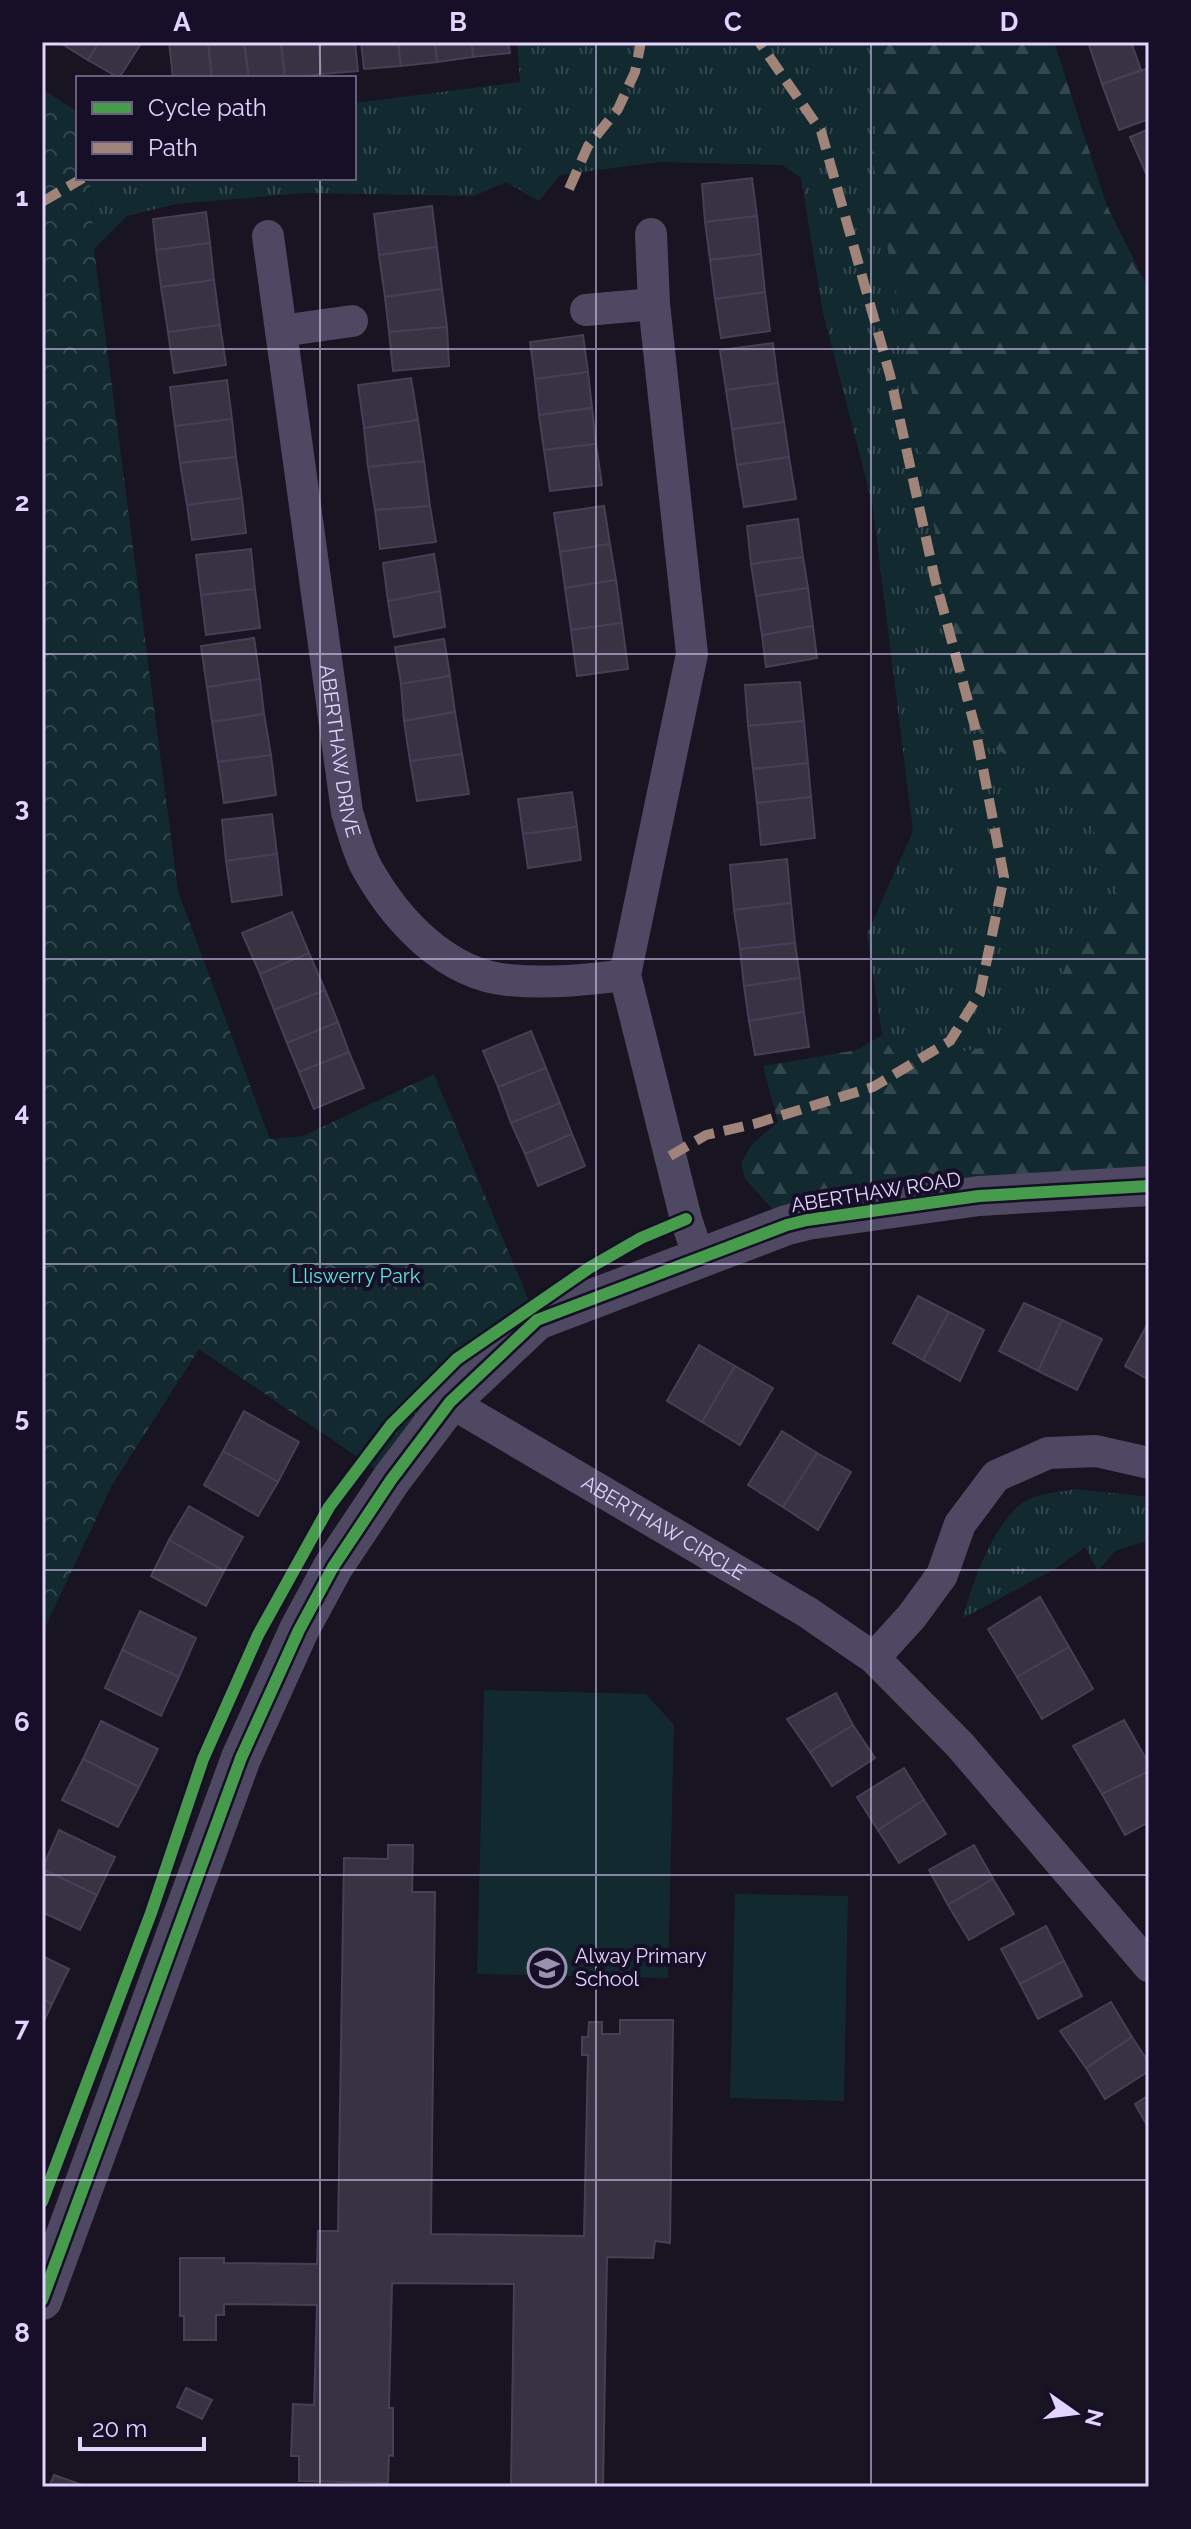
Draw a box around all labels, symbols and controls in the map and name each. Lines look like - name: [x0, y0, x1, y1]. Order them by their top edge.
- text: A: [173, 7, 191, 37]
- text: B: [449, 7, 467, 37]
- text: C: [724, 7, 742, 37]
- text: D: [1000, 7, 1018, 37]
- legend: [76, 76, 356, 180]
- text: Cycle path: [148, 93, 267, 122]
- text: Path: [148, 133, 198, 162]
- text: 1: [16, 182, 29, 212]
- text: 2: [15, 487, 29, 517]
- street label: ABERTHAW DRIVE: [315, 663, 366, 840]
- text: 3: [15, 792, 29, 822]
- text: 4: [15, 1097, 29, 1127]
- street label: ABERTHAW ROAD: [789, 1167, 963, 1217]
- park label: Lliswerry Park: [292, 1264, 421, 1288]
- text: 5: [15, 1402, 29, 1432]
- street label: ABERTHAW CIRCLE: [578, 1470, 750, 1585]
- text: 6: [14, 1707, 30, 1737]
- place label: Alway Primary School: [575, 1944, 707, 1991]
- school or university icon: Alway Primary School: [526, 1947, 568, 1989]
- text: 7: [15, 2012, 30, 2042]
- text: 8: [14, 2318, 30, 2348]
- north arrow: [1035, 2373, 1115, 2453]
- scale bar: [80, 2401, 204, 2451]
- text: N: [1080, 2407, 1109, 2429]
- text: 20 m: [92, 2414, 147, 2443]

